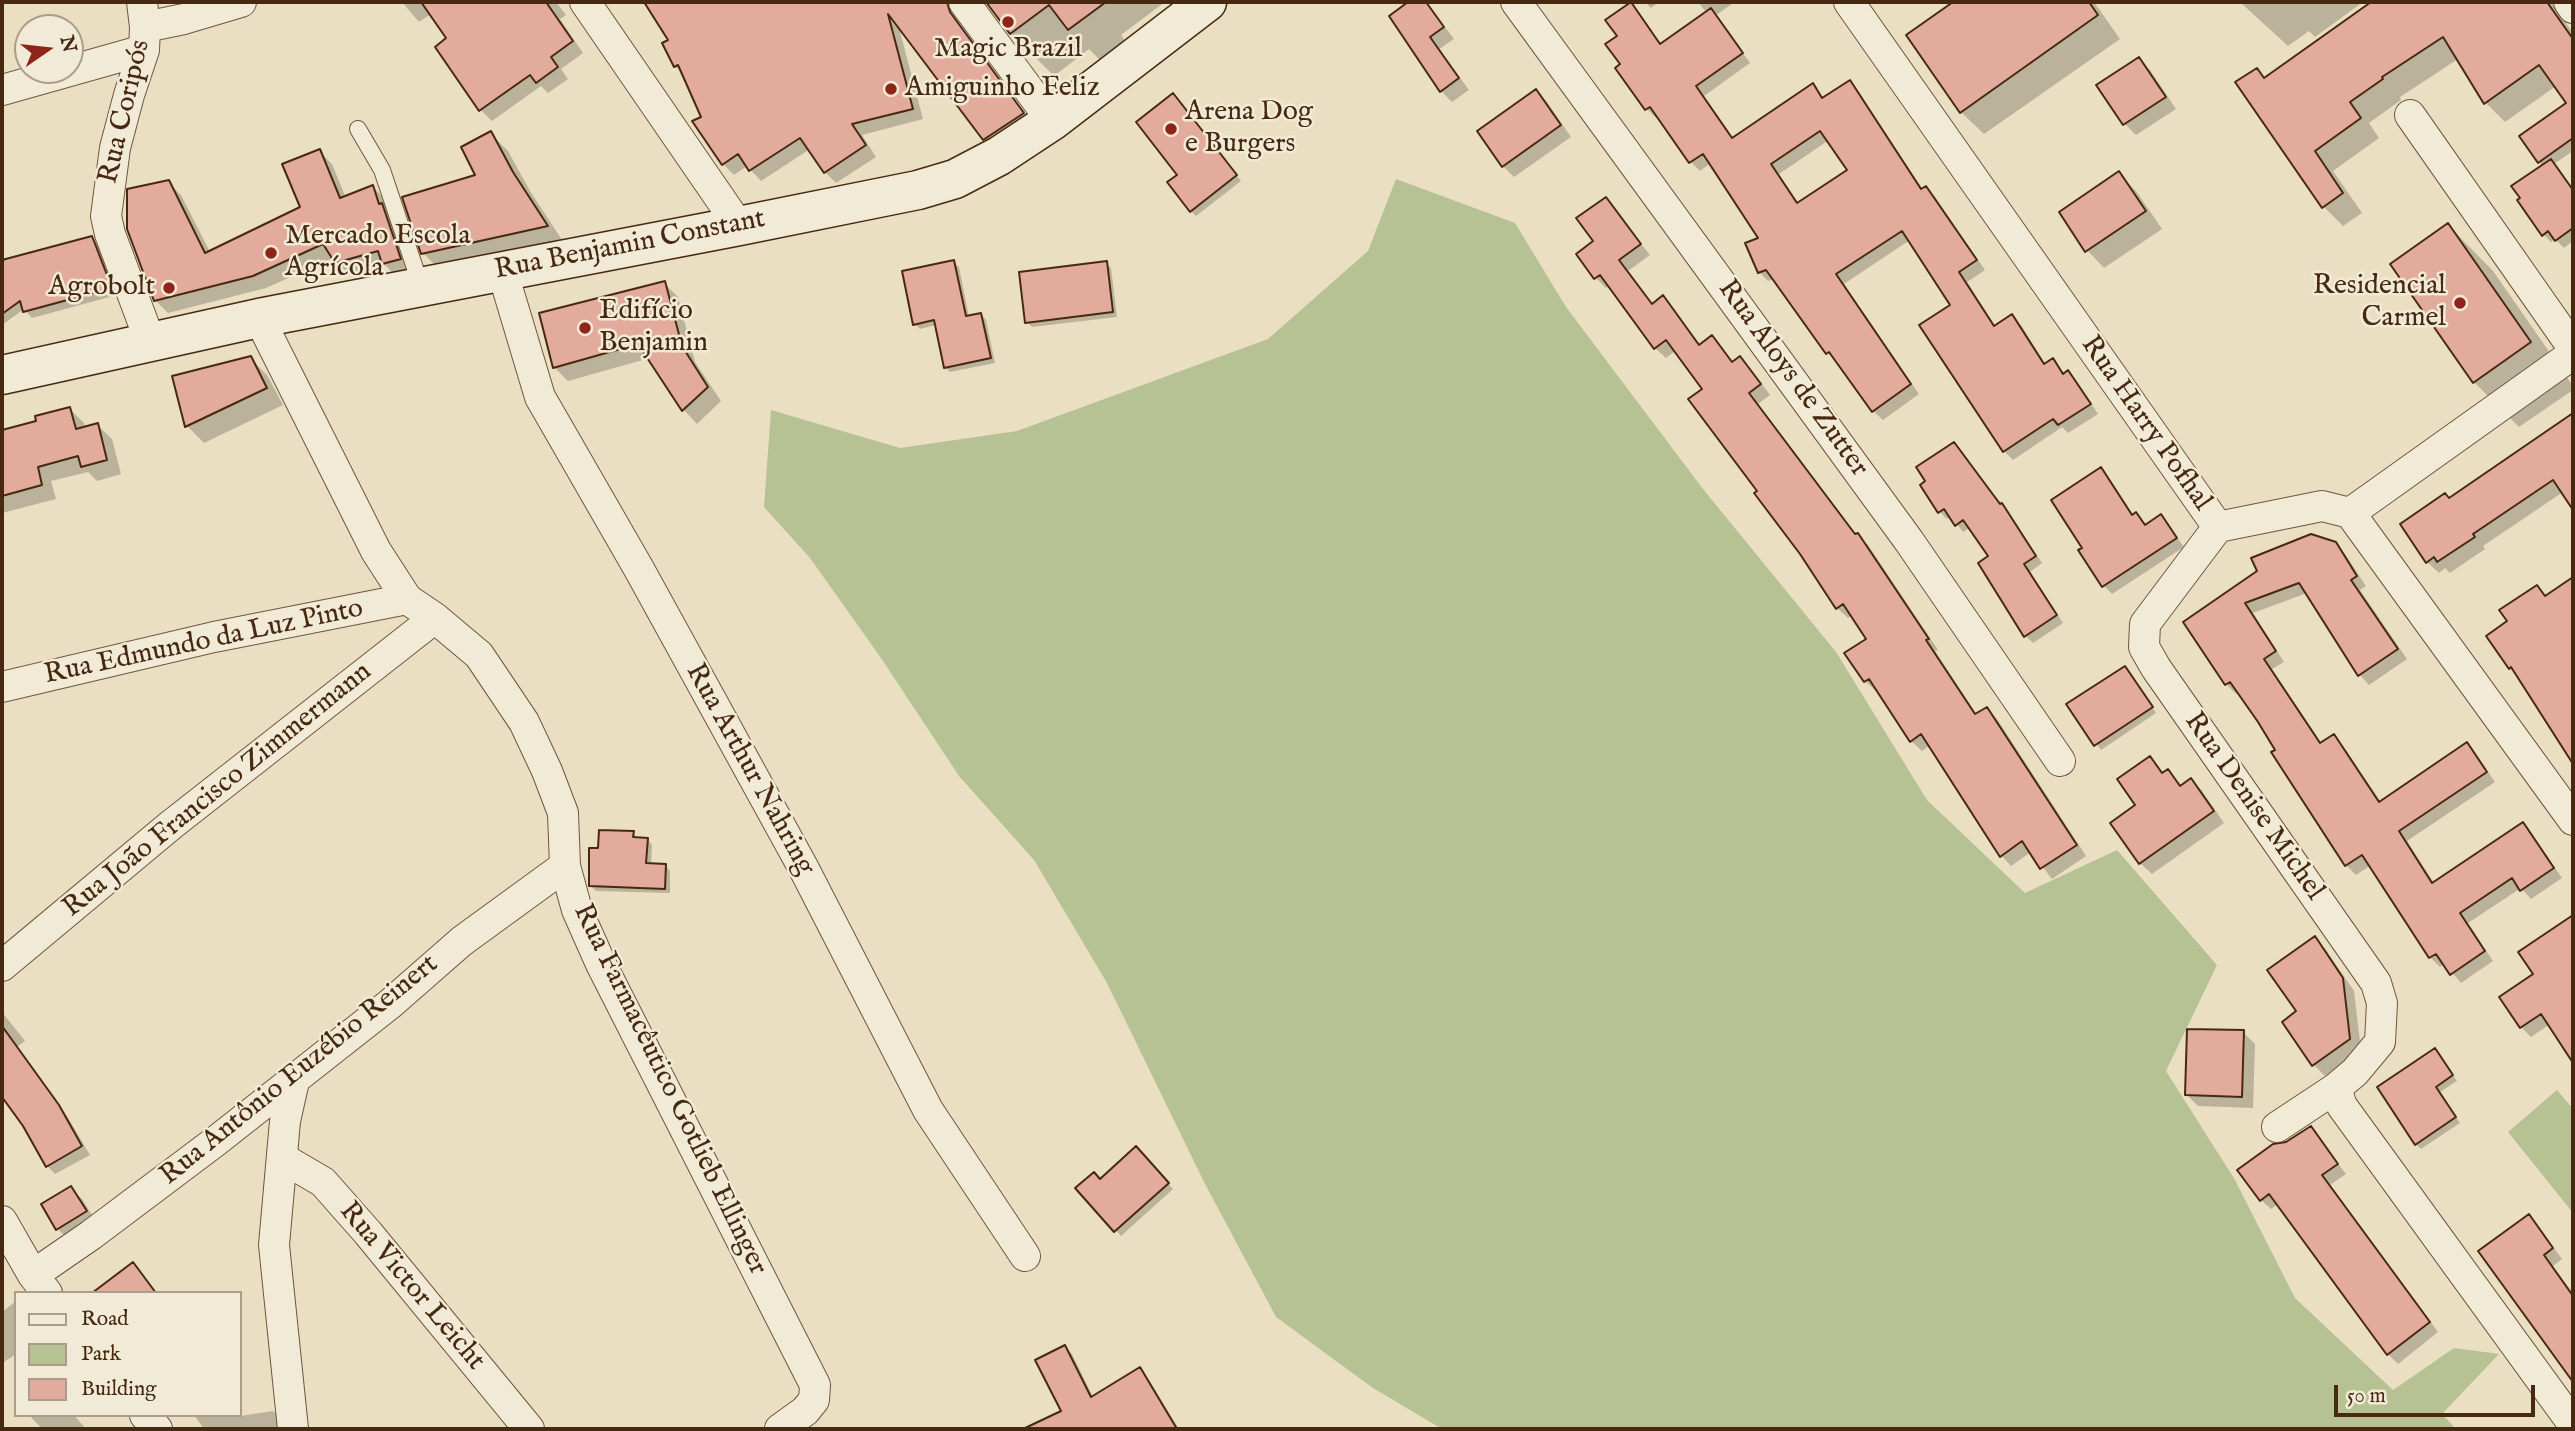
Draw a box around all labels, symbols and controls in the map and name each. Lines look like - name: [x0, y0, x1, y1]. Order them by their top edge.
- north arrow: [14, 14, 84, 84]
- marker: Magic Brazil: [1000, 14, 1016, 30]
- place label: Magic Brazil: [934, 33, 1082, 67]
- text: N: [54, 34, 81, 55]
- street label: Rua Coripós: [93, 37, 159, 187]
- place label: Amiguinho Feliz: [905, 72, 1100, 106]
- marker: Amiguinho Feliz: [883, 81, 899, 97]
- place label: Arena Dog e Burgers: [1185, 96, 1313, 162]
- marker: Arena Dog e Burgers: [1163, 121, 1179, 137]
- street label: Rua Benjamin Constant: [492, 203, 768, 289]
- place label: Mercado Escola Agrícola: [285, 220, 470, 286]
- marker: Mercado Escola Agrícola: [263, 245, 279, 261]
- place label: Residencial Carmel: [2313, 270, 2446, 336]
- place label: Agrobolt: [48, 271, 155, 305]
- street label: Rua Aloys de Zutter: [1709, 274, 1875, 484]
- marker: Agrobolt: [161, 280, 177, 296]
- place label: Edifício Benjamin: [599, 295, 708, 361]
- marker: Residencial Carmel: [2452, 295, 2468, 311]
- marker: Edifício Benjamin: [577, 320, 593, 336]
- street label: Rua Harry Pofhal: [2072, 330, 2218, 518]
- street label: Rua Edmundo da Luz Pinto: [42, 593, 366, 693]
- street label: Rua João Francisco Zimmermann: [57, 656, 379, 926]
- street label: Rua Arthur Nahring: [677, 658, 821, 882]
- street label: Rua Denise Michel: [2176, 707, 2330, 907]
- street label: Rua Farmacêutico Gotlieb Ellinger: [564, 899, 774, 1281]
- street label: Rua Antônio Euzébio Reinert: [154, 948, 446, 1194]
- street label: Rua Victor Leicht: [331, 1196, 491, 1378]
- legend: [14, 1291, 242, 1417]
- text: Road: [81, 1306, 128, 1333]
- text: Park: [81, 1341, 121, 1368]
- scale bar: [2337, 1372, 2538, 1416]
- text: Building: [81, 1376, 156, 1403]
- text: 50 m: [2347, 1383, 2386, 1410]

